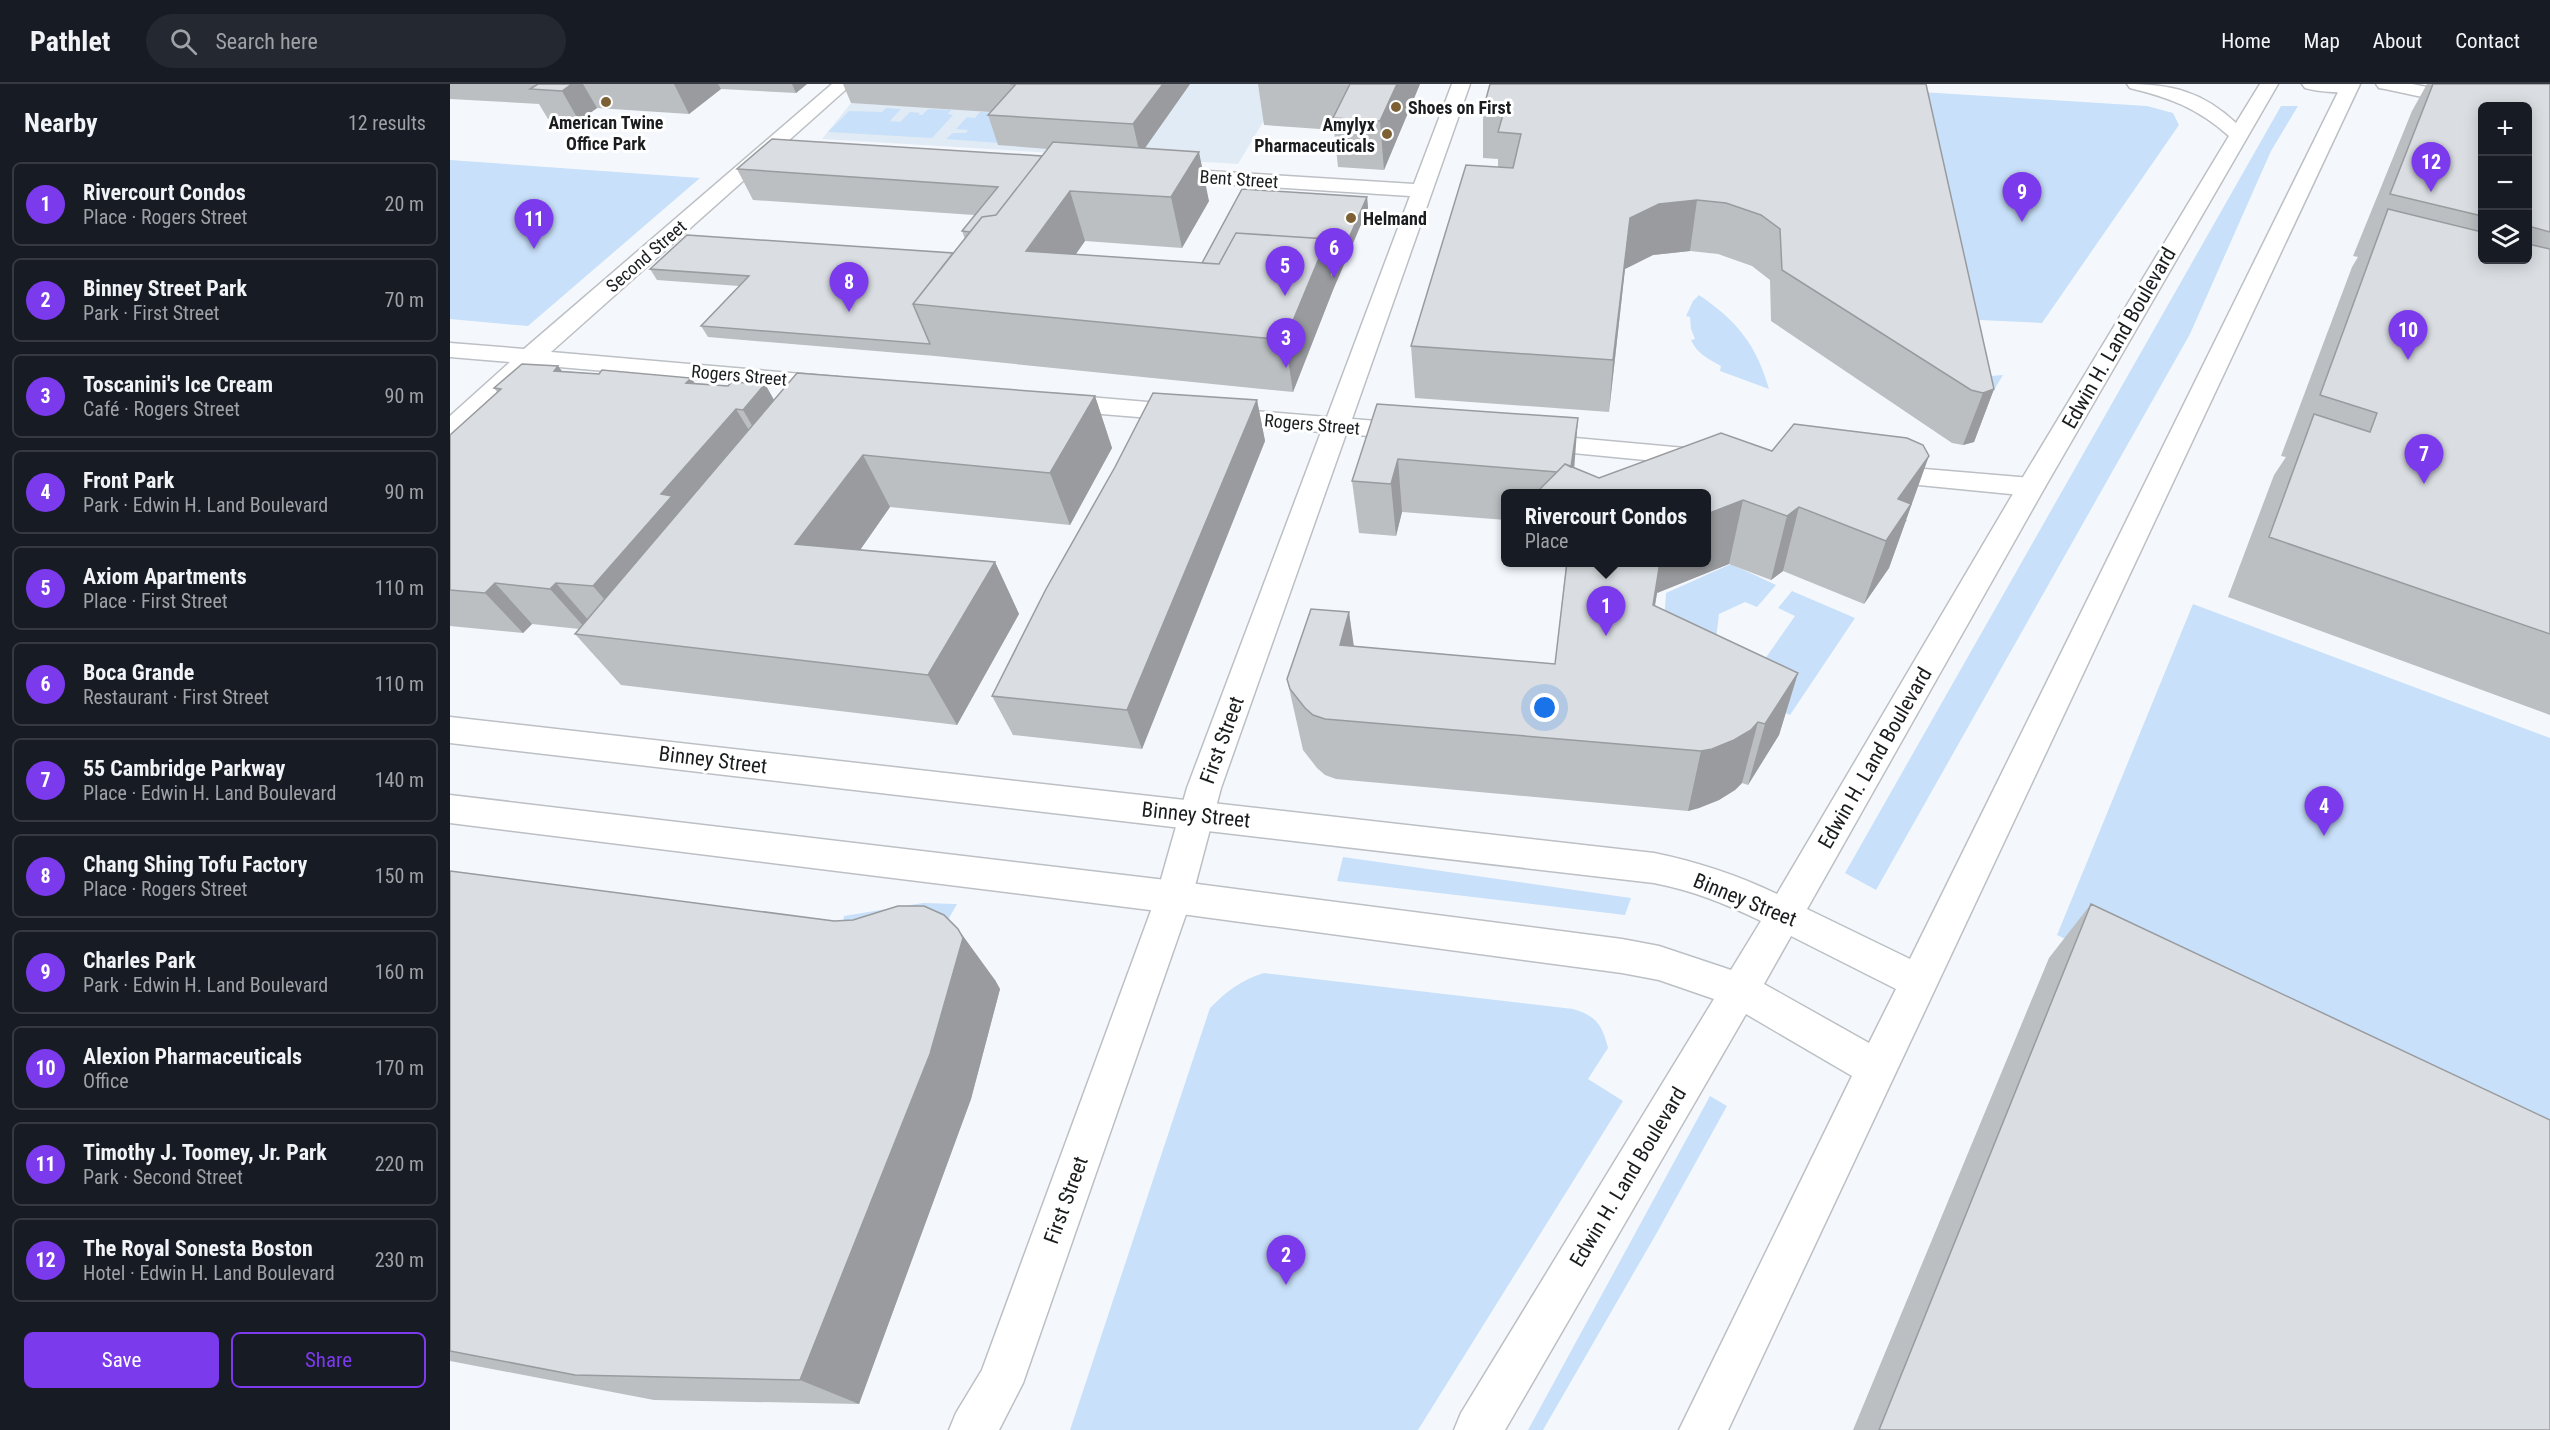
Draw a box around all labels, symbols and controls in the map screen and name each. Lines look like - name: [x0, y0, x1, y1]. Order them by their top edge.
- search box: [146, 14, 566, 68]
- text: Pathlet: [30, 25, 110, 58]
- icon: search: [167, 25, 200, 58]
- text: Search here: [215, 29, 318, 54]
- text: Home: [2221, 29, 2271, 53]
- text: Map: [2304, 29, 2340, 53]
- text: About: [2373, 29, 2422, 53]
- text: Contact: [2455, 29, 2520, 53]
- marker: American Twine Office Park: [599, 95, 613, 109]
- place label: Shoes on First: [1408, 97, 1512, 118]
- marker: Shoes on First: [1389, 100, 1403, 114]
- map controls: [2478, 102, 2532, 264]
- button: +: [2478, 102, 2532, 156]
- text: Nearby: [24, 108, 98, 138]
- text: 12 results: [348, 111, 426, 135]
- place label: American Twine Office Park: [549, 112, 664, 154]
- place label: Amylyx Pharmaceuticals: [1254, 114, 1375, 156]
- marker: Amylyx Pharmaceuticals: [1380, 127, 1394, 141]
- pin: 12: [2412, 142, 2450, 192]
- button: −: [2478, 156, 2532, 210]
- street label: Bent Street: [1199, 166, 1279, 192]
- pin: 9: [2002, 172, 2042, 222]
- text: Rivercourt Condos: [83, 180, 246, 205]
- text: 1: [40, 192, 51, 216]
- text: 20 m: [385, 192, 424, 216]
- pin: 11: [514, 200, 554, 249]
- text: Place · Rogers Street: [83, 205, 247, 229]
- place label: Helmand: [1363, 208, 1427, 229]
- button: layers: [2478, 210, 2532, 264]
- marker: Helmand: [1344, 211, 1358, 225]
- street label: Second Street: [602, 216, 690, 296]
- pin: 6: [1314, 228, 1354, 278]
- street label: Edwin H. Land Boulevard: [2057, 243, 2181, 433]
- pin: 5: [1266, 246, 1304, 296]
- pin: 8: [830, 262, 868, 312]
- text: Binney Street Park: [83, 276, 247, 301]
- text: 2: [40, 288, 51, 312]
- text: 70 m: [385, 288, 424, 312]
- text: Park · First Street: [83, 301, 220, 325]
- pin: 10: [2388, 310, 2428, 360]
- pin: 3: [1266, 318, 1306, 368]
- street label: Rogers Street: [690, 360, 788, 390]
- text: Toscanini's Ice Cream: [83, 372, 273, 397]
- text: 3: [40, 384, 51, 408]
- text: 90 m: [385, 384, 424, 408]
- text: Café · Rogers Street: [83, 397, 240, 421]
- street label: Rogers Street: [1263, 409, 1361, 439]
- pin: 7: [2404, 434, 2444, 484]
- text: Front Park: [83, 468, 174, 493]
- text: 4: [40, 480, 51, 504]
- text: 90 m: [385, 480, 424, 504]
- popup: [1501, 489, 1711, 567]
- text: Park · Edwin H. Land Boulevard: [83, 493, 328, 517]
- text: Rivercourt Condos: [1525, 504, 1687, 529]
- text: Place: [1525, 529, 1569, 553]
- text: Axiom Apartments: [83, 564, 247, 589]
- text: 5: [40, 576, 51, 600]
- text: 110 m: [375, 576, 424, 600]
- pin: 1: [1586, 586, 1626, 636]
- text: Place · First Street: [83, 589, 228, 613]
- text: Boca Grande: [83, 660, 194, 685]
- street label: Edwin H. Land Boulevard: [1813, 663, 1937, 853]
- text: 6: [40, 672, 51, 696]
- text: 110 m: [375, 672, 424, 696]
- text: Restaurant · First Street: [83, 685, 269, 709]
- street label: First Street: [1195, 693, 1249, 787]
- your location: [1530, 693, 1559, 722]
- street label: Binney Street: [657, 741, 769, 779]
- text: 55 Cambridge Parkway: [83, 756, 285, 781]
- text: 7: [40, 768, 51, 792]
- text: 140 m: [375, 768, 424, 792]
- text: Place · Edwin H. Land Boulevard: [83, 781, 336, 805]
- pin: 4: [2304, 786, 2344, 836]
- street label: Binney Street: [1140, 797, 1252, 833]
- text: Chang Shing Tofu Factory: [83, 852, 307, 877]
- text: 8: [40, 864, 51, 888]
- text: 150 m: [375, 864, 424, 888]
- street label: Binney Street: [1690, 868, 1800, 932]
- text: Place · Rogers Street: [83, 877, 247, 901]
- text: Charles Park: [83, 948, 196, 973]
- text: 9: [40, 960, 51, 984]
- text: 160 m: [375, 960, 424, 984]
- text: Park · Edwin H. Land Boulevard: [83, 973, 328, 997]
- text: Alexion Pharmaceuticals: [83, 1044, 302, 1069]
- text: 10: [35, 1056, 56, 1080]
- text: 170 m: [375, 1056, 424, 1080]
- text: Office: [83, 1069, 129, 1093]
- street label: Edwin H. Land Boulevard: [1565, 1083, 1691, 1271]
- text: Timothy J. Toomey, Jr. Park: [83, 1140, 327, 1165]
- text: 11: [35, 1152, 56, 1176]
- text: 220 m: [375, 1152, 424, 1176]
- street label: First Street: [1039, 1153, 1093, 1247]
- text: Park · Second Street: [83, 1165, 243, 1189]
- text: The Royal Sonesta Boston: [83, 1236, 313, 1261]
- pin: 2: [1266, 1236, 1306, 1285]
- text: 12: [35, 1248, 56, 1272]
- text: 230 m: [375, 1248, 424, 1272]
- text: Hotel · Edwin H. Land Boulevard: [83, 1261, 335, 1285]
- button: Save: [24, 1332, 219, 1388]
- button: Share: [231, 1332, 426, 1388]

